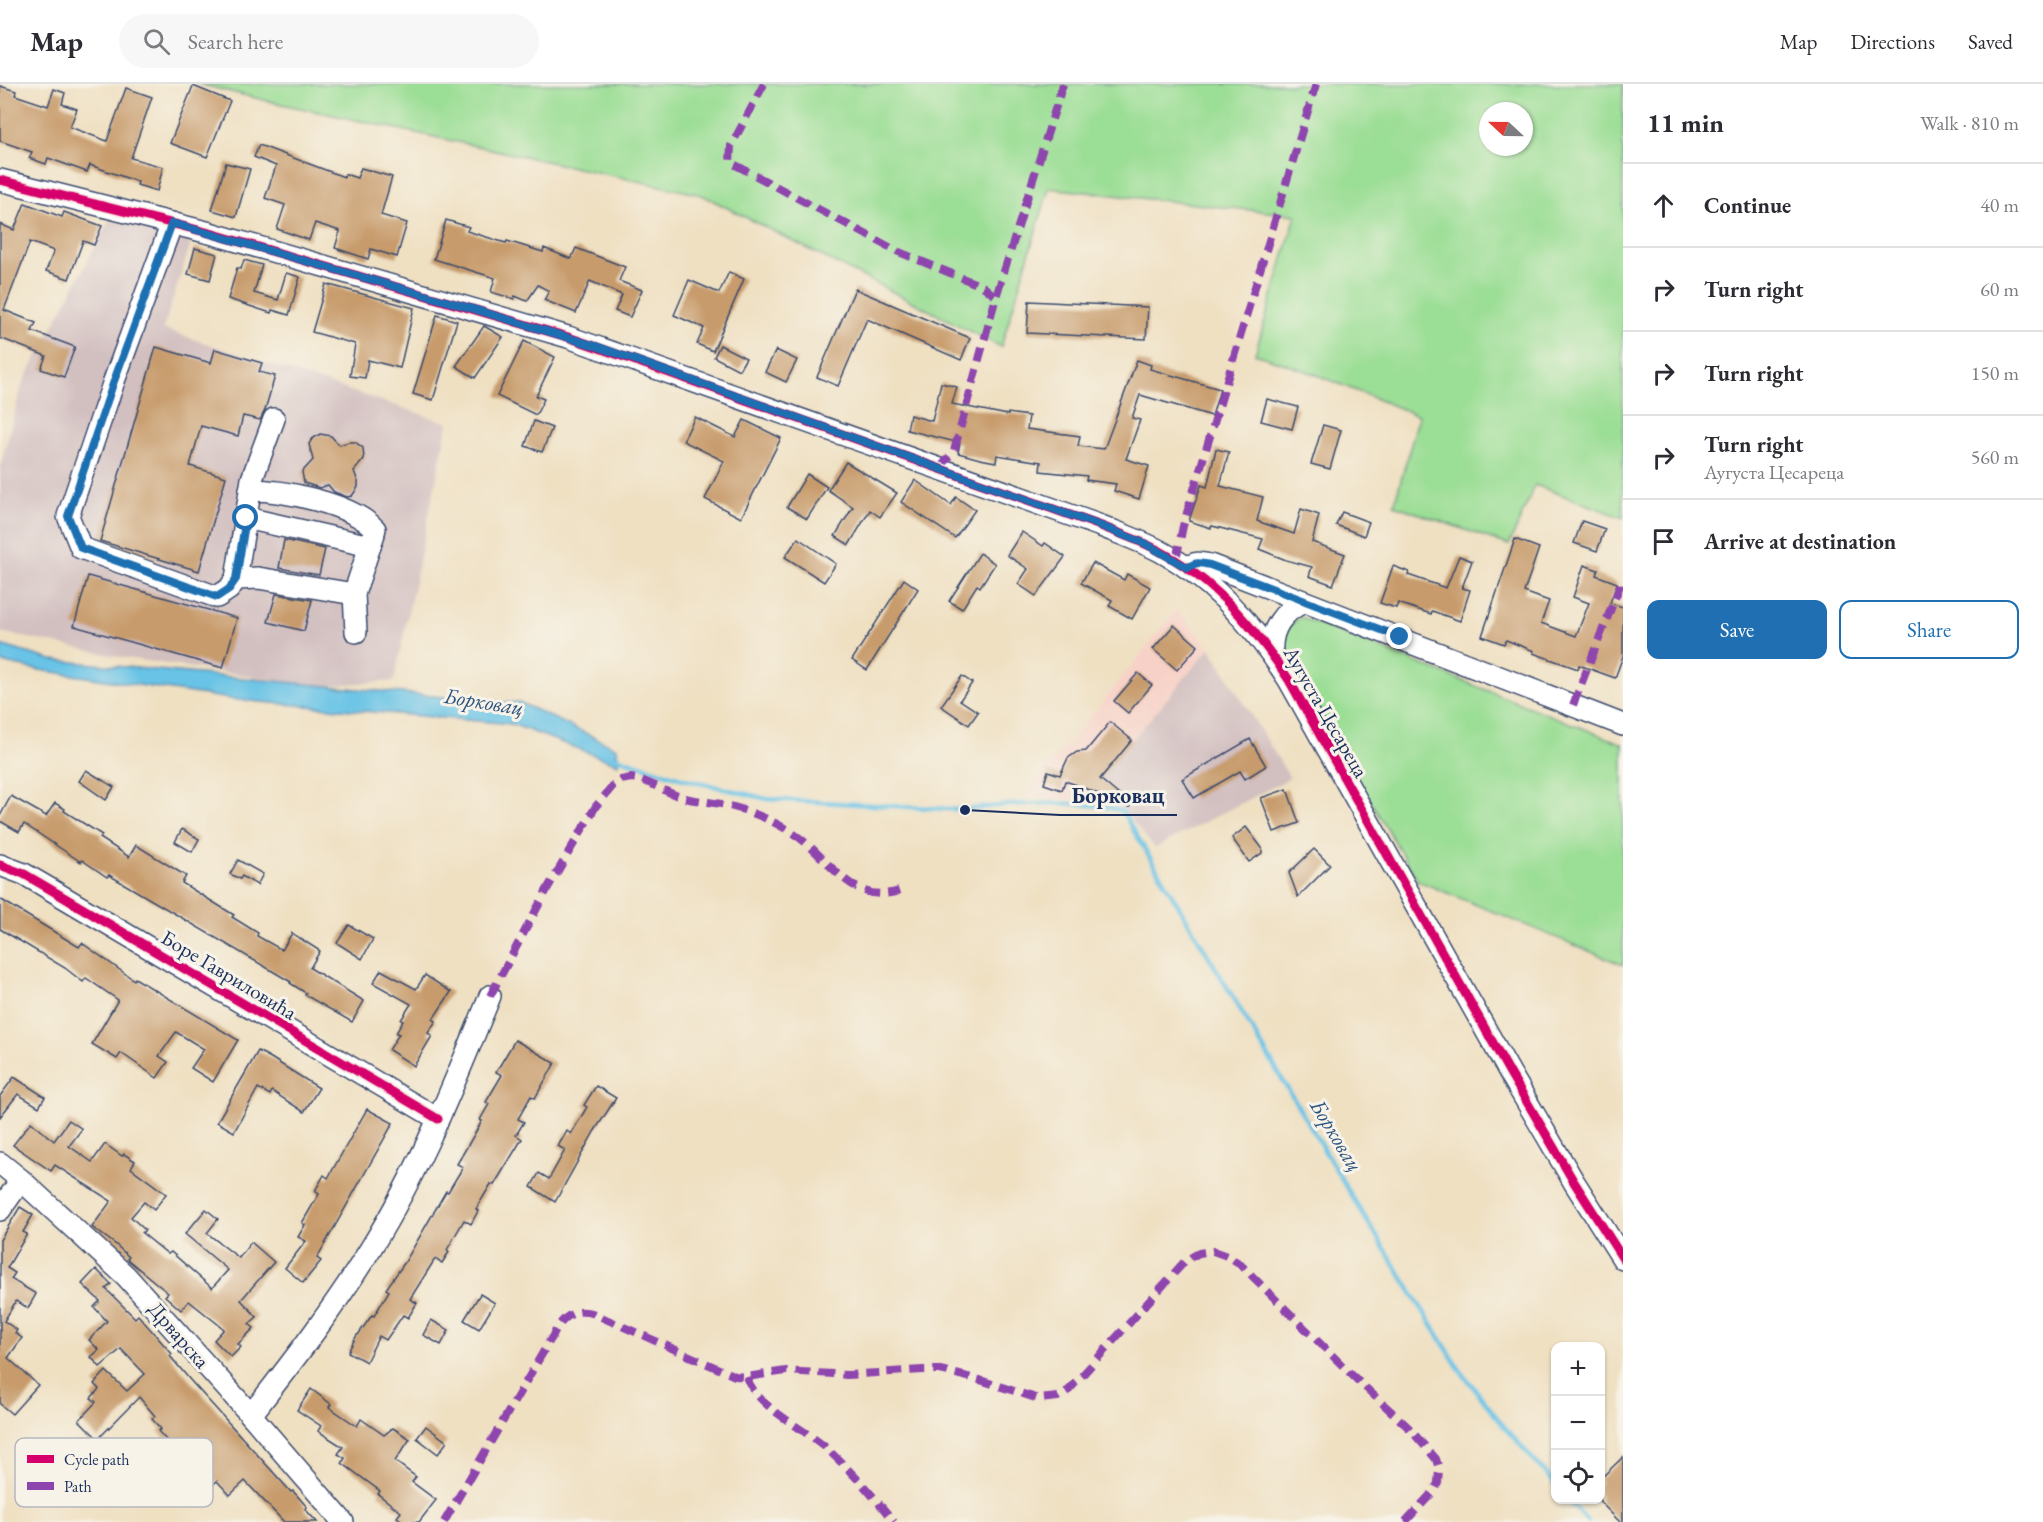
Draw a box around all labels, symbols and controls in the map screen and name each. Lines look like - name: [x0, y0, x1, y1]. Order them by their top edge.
- search box: [119, 14, 539, 68]
- text: Map: [30, 23, 83, 59]
- icon: search: [140, 25, 173, 58]
- text: Search here: [188, 27, 283, 56]
- text: Map: [1780, 28, 1817, 55]
- text: Directions: [1850, 28, 1935, 55]
- text: Saved: [1968, 28, 2013, 55]
- north arrow: [1479, 102, 1533, 156]
- text: 11 min: [1647, 106, 1724, 140]
- text: Walk · 810 m: [1920, 110, 2019, 136]
- icon: ahead: [1647, 189, 1680, 222]
- text: Continue: [1704, 191, 1791, 220]
- text: 40 m: [1980, 192, 2019, 218]
- icon: right: [1647, 273, 1680, 306]
- text: Turn right: [1704, 275, 1803, 304]
- text: 60 m: [1980, 276, 2019, 302]
- icon: right: [1647, 357, 1680, 390]
- text: Turn right: [1704, 359, 1803, 388]
- text: 150 m: [1971, 360, 2019, 386]
- text: Turn right: [1704, 430, 1803, 459]
- icon: right: [1647, 441, 1680, 474]
- text: 560 m: [1971, 444, 2019, 470]
- text: Аугуста Цесареца: [1704, 459, 1844, 485]
- route start: [232, 504, 258, 530]
- icon: arrive: [1647, 525, 1680, 558]
- text: Arrive at destination: [1704, 527, 1896, 556]
- button: Save: [1647, 600, 1827, 659]
- button: Share: [1839, 600, 2019, 659]
- route end: [1386, 623, 1412, 649]
- street label: Аугуста Цесареца: [1277, 640, 1375, 783]
- water label: Борковац: [441, 681, 526, 722]
- callout: Борковац: [1060, 775, 1177, 815]
- text: Борковац: [1071, 781, 1165, 810]
- street label: Боре Гавриловића: [156, 923, 303, 1026]
- water label: Борковац: [1303, 1093, 1370, 1177]
- street label: Дрварска: [143, 1296, 216, 1374]
- map controls: [1551, 1342, 1605, 1504]
- button: +: [1551, 1342, 1605, 1396]
- button: −: [1551, 1396, 1605, 1450]
- legend: [15, 1438, 213, 1507]
- text: Cycle path: [64, 1449, 129, 1470]
- button: locate: [1551, 1450, 1605, 1504]
- text: Path: [64, 1476, 92, 1497]

